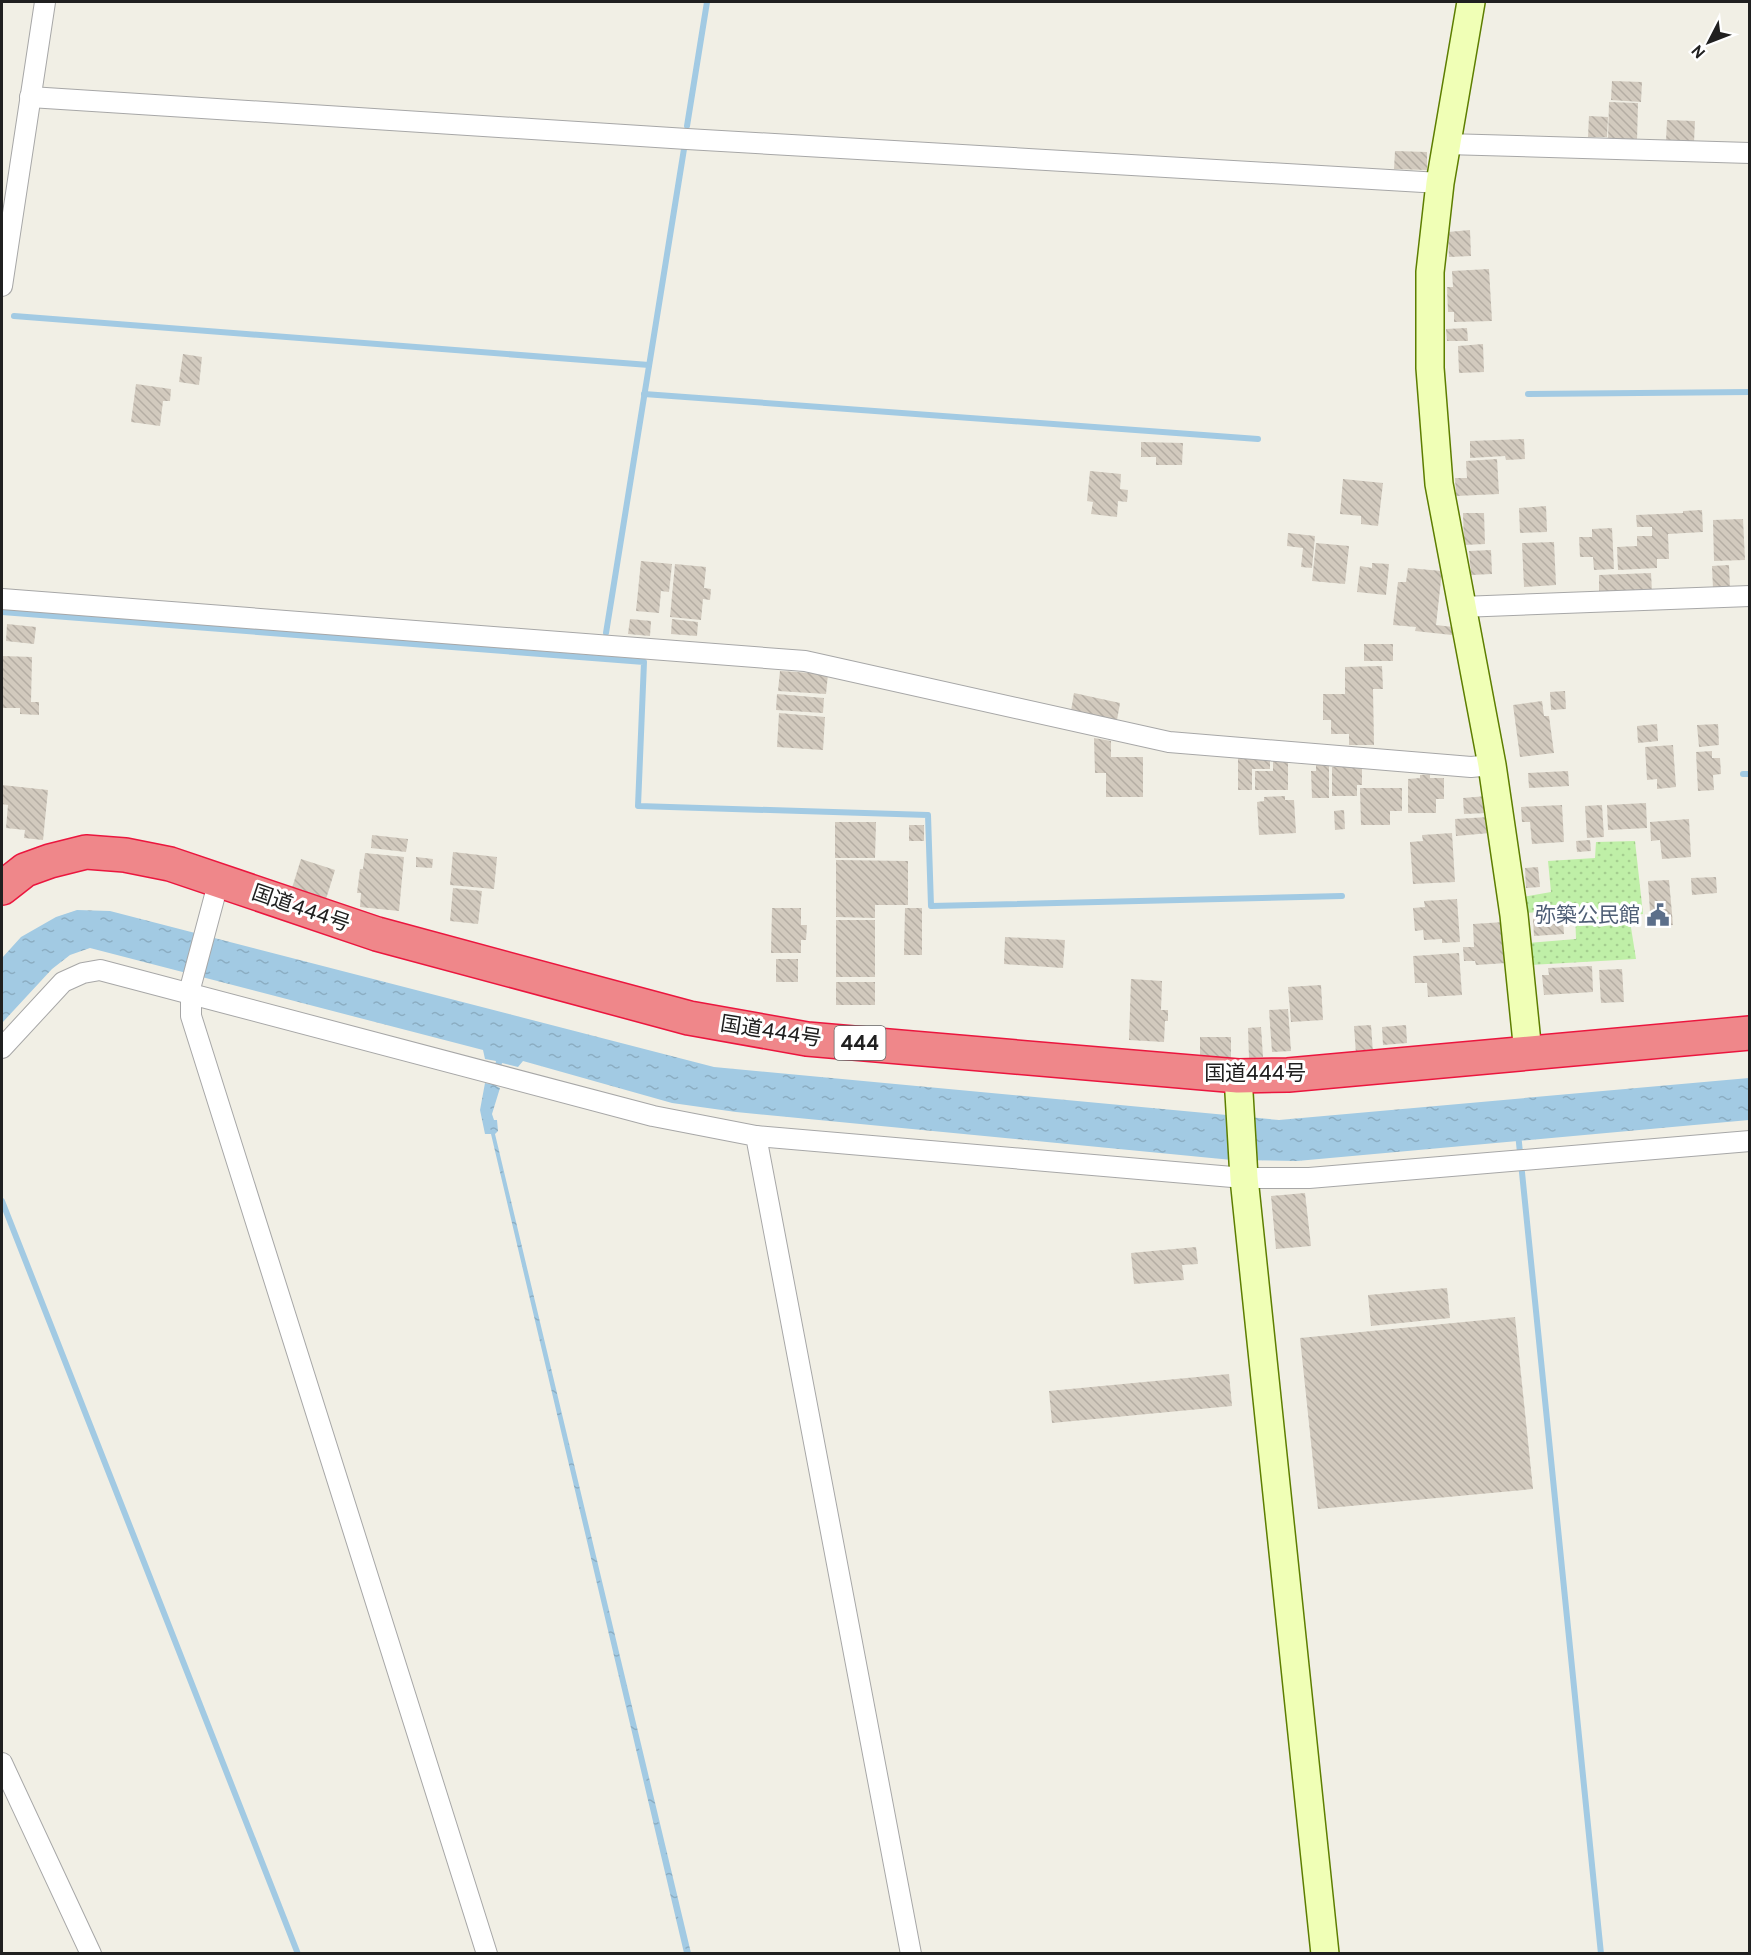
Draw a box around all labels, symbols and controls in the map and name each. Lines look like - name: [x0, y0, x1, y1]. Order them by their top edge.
- north arrow: [1679, 12, 1739, 72]
- text: N: [1688, 40, 1711, 62]
- street label: 国道444号: [248, 880, 353, 939]
- public building icon: 弥築公民館: [1645, 902, 1671, 928]
- place label: 弥築公民館: [1535, 903, 1640, 930]
- street label: 国道444号: [718, 1011, 823, 1054]
- road number: 444: [834, 1026, 886, 1060]
- street label: 国道444号: [1204, 1061, 1306, 1088]

